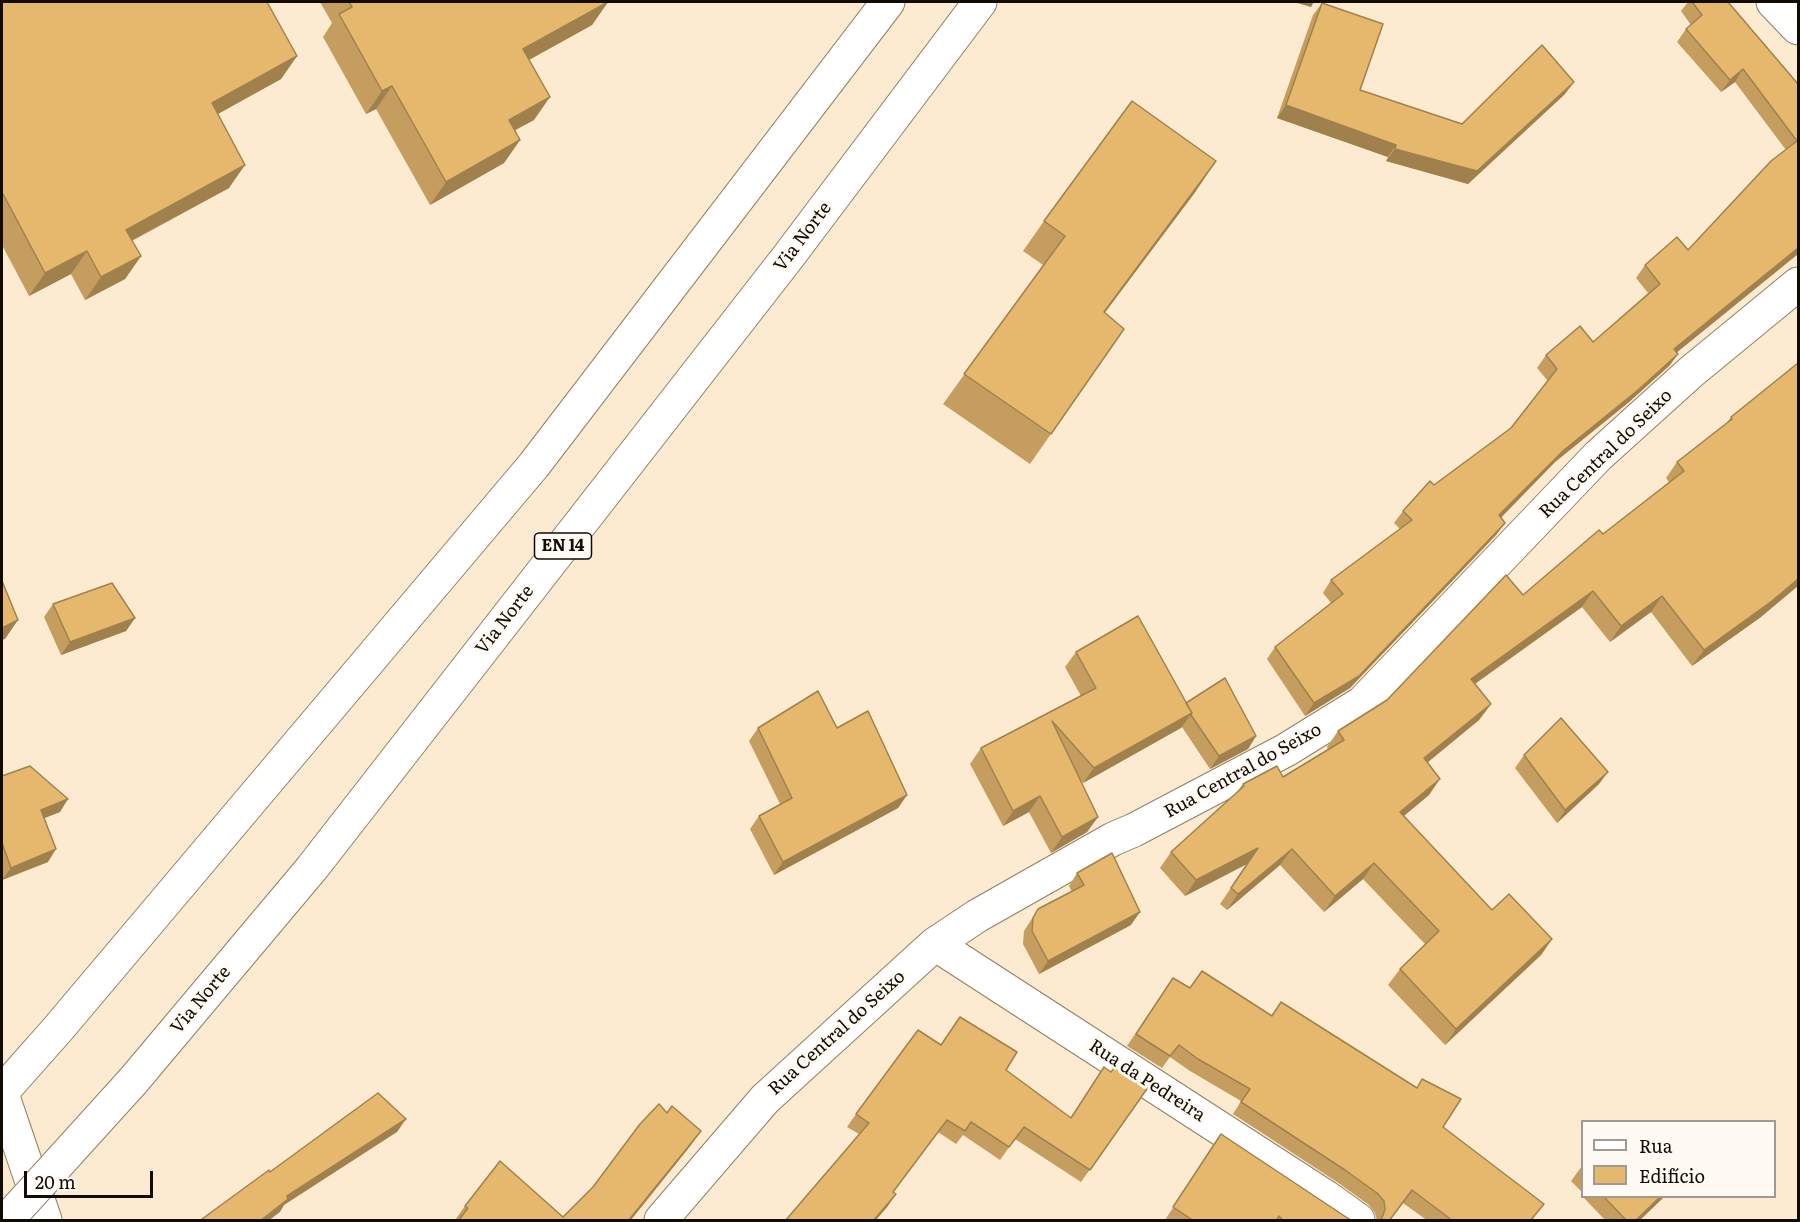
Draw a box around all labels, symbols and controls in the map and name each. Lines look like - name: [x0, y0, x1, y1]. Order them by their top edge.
- street label: Via Norte: [770, 198, 836, 276]
- street label: Rua Central do Seixo: [1535, 385, 1677, 523]
- road number: EN 14: [534, 533, 592, 559]
- street label: Via Norte: [471, 581, 539, 659]
- street label: Rua Central do Seixo: [1161, 719, 1325, 823]
- street label: Via Norte: [166, 962, 236, 1038]
- street label: Rua Central do Seixo: [764, 966, 910, 1100]
- street label: Rua da Pedreira: [1085, 1035, 1209, 1127]
- legend: [1581, 1120, 1776, 1198]
- text: Rua: [1639, 1132, 1672, 1159]
- scale bar: [27, 1159, 156, 1197]
- text: Edifício: [1639, 1162, 1705, 1189]
- text: 20 m: [35, 1168, 76, 1195]

